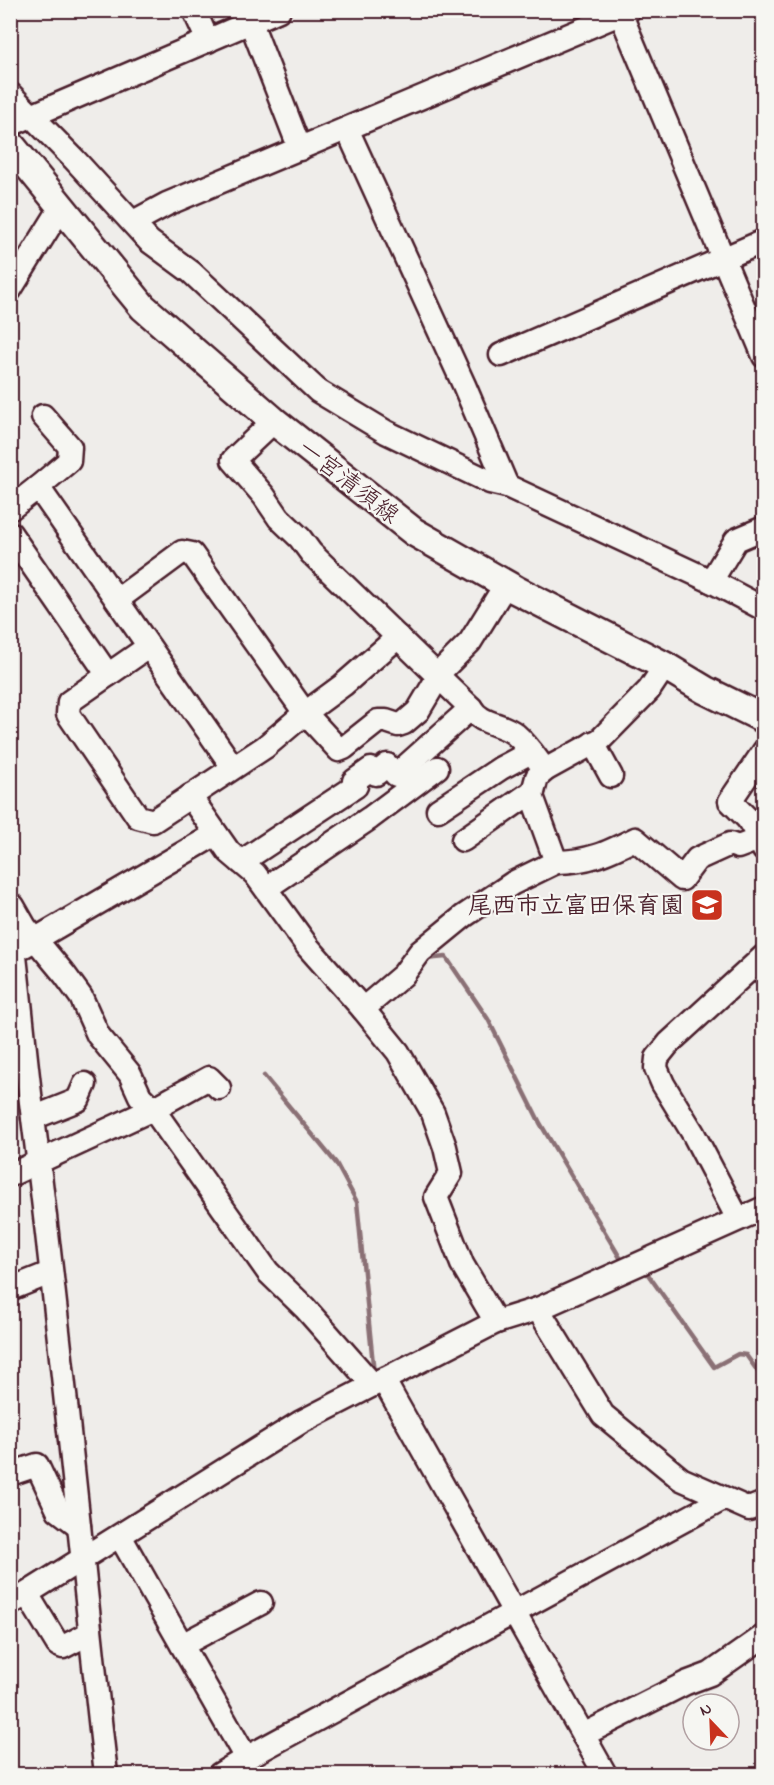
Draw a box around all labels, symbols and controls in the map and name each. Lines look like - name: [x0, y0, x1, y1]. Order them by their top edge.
- street label: 一宮清須線: [289, 432, 406, 534]
- school or university icon: 尾西市立富田保育園: [689, 887, 725, 923]
- place label: 尾西市立富田保育園: [468, 890, 684, 925]
- north arrow: [681, 1692, 741, 1752]
- text: N: [696, 1697, 716, 1723]

